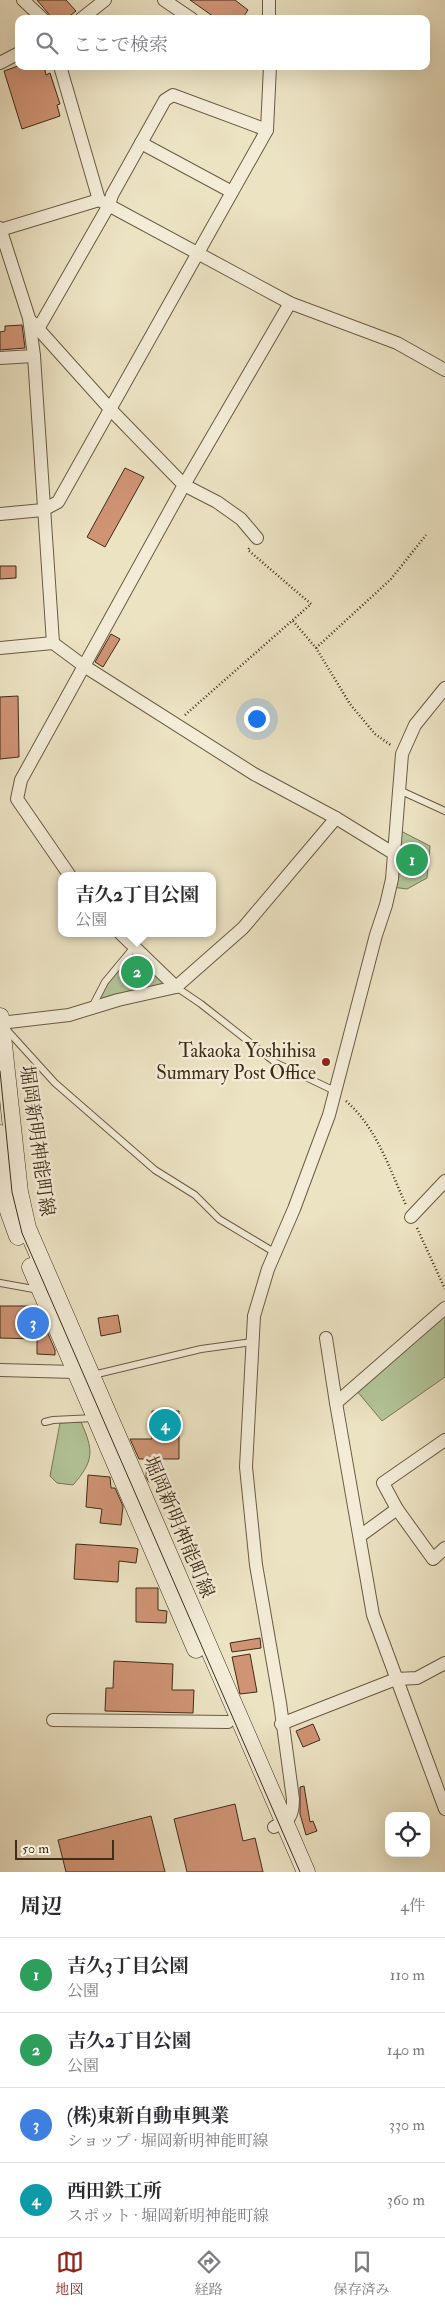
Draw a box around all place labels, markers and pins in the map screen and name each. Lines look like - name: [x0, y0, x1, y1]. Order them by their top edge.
- pin: 1: [396, 841, 428, 879]
- pin: 2: [121, 953, 153, 991]
- place label: Takaoka Yoshihisa Summary Post Office: [156, 1039, 316, 1085]
- marker: Takaoka Yoshihisa Summary Post Office: [320, 1056, 332, 1068]
- pin: 3: [17, 1304, 49, 1342]
- pin: 4: [149, 1406, 181, 1444]

